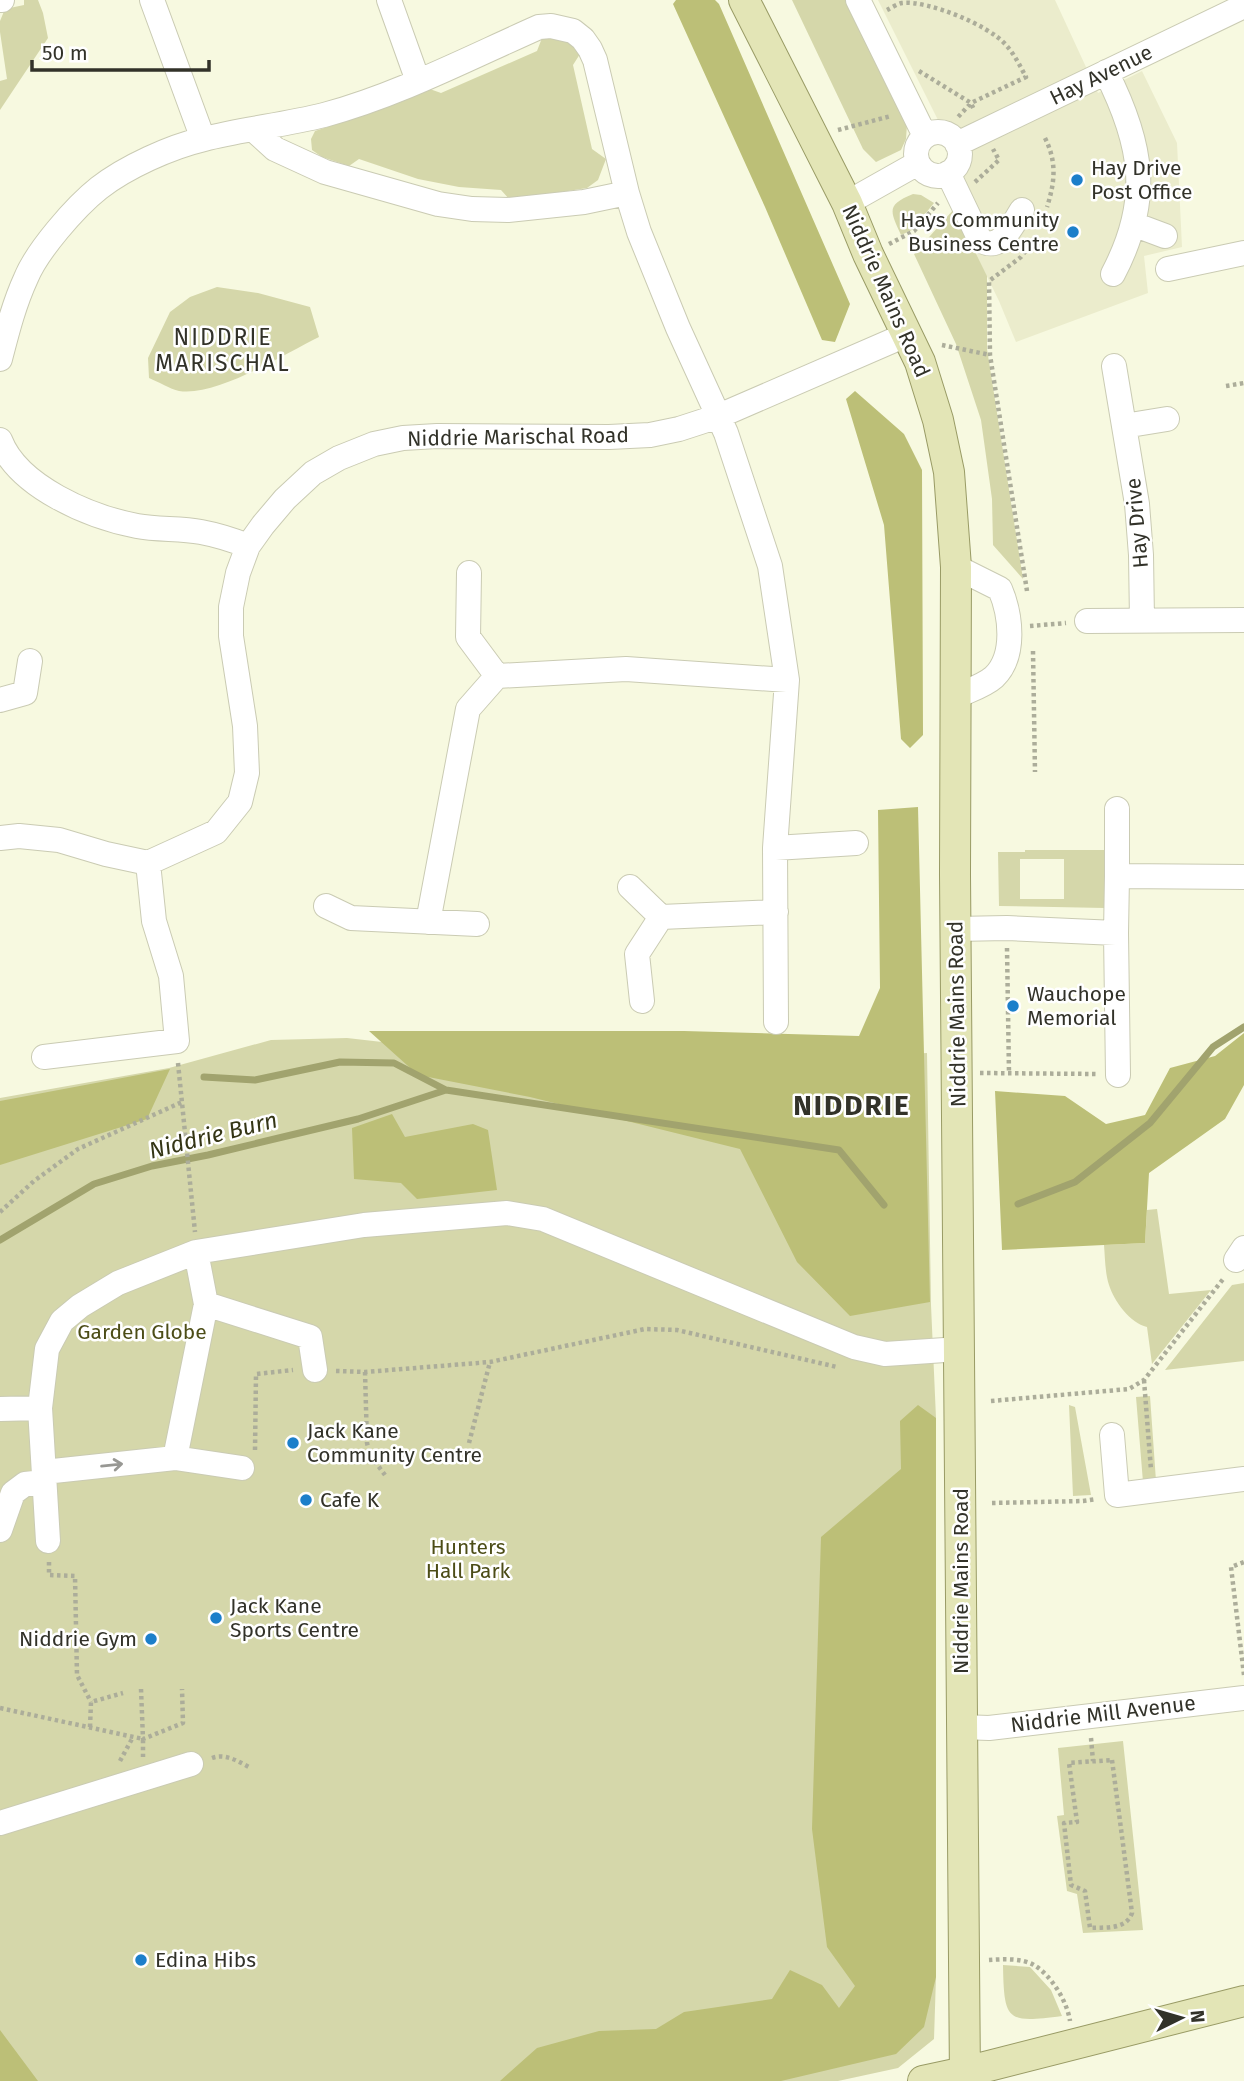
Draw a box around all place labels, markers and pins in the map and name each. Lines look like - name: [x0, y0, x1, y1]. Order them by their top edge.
- place label: Hay Drive Post Office: [1091, 155, 1193, 205]
- marker: Hay Drive Post Office: [1069, 172, 1085, 188]
- place label: Hays Community Business Centre: [900, 207, 1060, 257]
- marker: Hays Community Business Centre: [1065, 224, 1081, 240]
- place label: Wauchope Memorial: [1027, 981, 1126, 1031]
- marker: Wauchope Memorial: [1005, 998, 1021, 1014]
- place label: Jack Kane Community Centre: [307, 1418, 482, 1468]
- marker: Jack Kane Community Centre: [285, 1435, 301, 1451]
- place label: Cafe K: [320, 1487, 380, 1513]
- marker: Cafe K: [298, 1492, 314, 1508]
- place label: Jack Kane Sports Centre: [230, 1593, 359, 1643]
- marker: Jack Kane Sports Centre: [208, 1610, 224, 1626]
- place label: Niddrie Gym: [19, 1626, 137, 1652]
- marker: Niddrie Gym: [143, 1631, 159, 1647]
- place label: Edina Hibs: [155, 1947, 256, 1973]
- marker: Edina Hibs: [133, 1952, 149, 1968]

